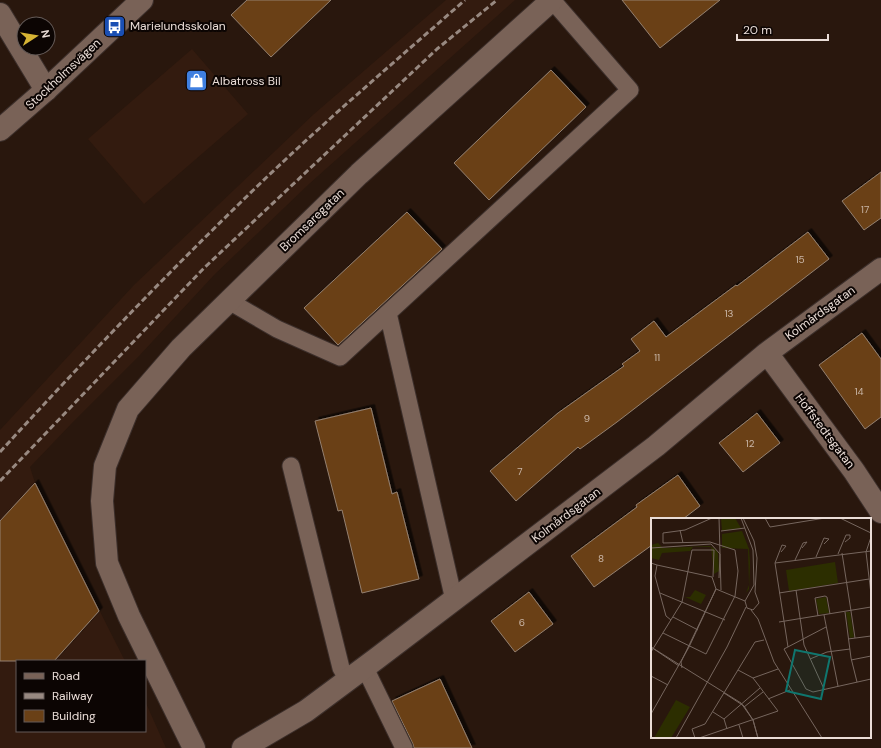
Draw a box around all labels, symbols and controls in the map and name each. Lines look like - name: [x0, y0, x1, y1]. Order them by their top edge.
- bus stop icon: Marielundsskolan: [101, 13, 127, 39]
- north arrow: [16, 16, 56, 56]
- scale bar: [737, 16, 828, 42]
- place label: Marielundsskolan: [130, 18, 226, 34]
- text: 20 m: [743, 22, 772, 38]
- text: N: [38, 29, 53, 39]
- street label: Stockholmsvägen: [22, 35, 104, 113]
- shop icon: Albatross Bil: [184, 68, 210, 94]
- place label: Albatross Bil: [212, 73, 281, 89]
- street label: Bromsaregatan: [276, 185, 348, 255]
- house number: 17: [861, 203, 869, 216]
- house number: 15: [795, 253, 805, 266]
- street label: Kolmårdsgatan: [782, 282, 858, 344]
- house number: 13: [724, 307, 734, 320]
- house number: 11: [654, 351, 660, 364]
- house number: 14: [854, 385, 864, 398]
- street label: Hoffstedtsgatan: [792, 390, 858, 472]
- house number: 9: [584, 412, 590, 425]
- house number: 12: [746, 437, 755, 450]
- house number: 7: [517, 465, 523, 478]
- street label: Kolmårdsgatan: [528, 484, 604, 546]
- inset map: [651, 518, 871, 738]
- house number: 8: [598, 552, 604, 565]
- house number: 6: [519, 616, 525, 629]
- legend: [16, 660, 146, 732]
- text: Road: [52, 668, 80, 684]
- text: Railway: [52, 688, 93, 704]
- text: Building: [52, 708, 96, 724]

